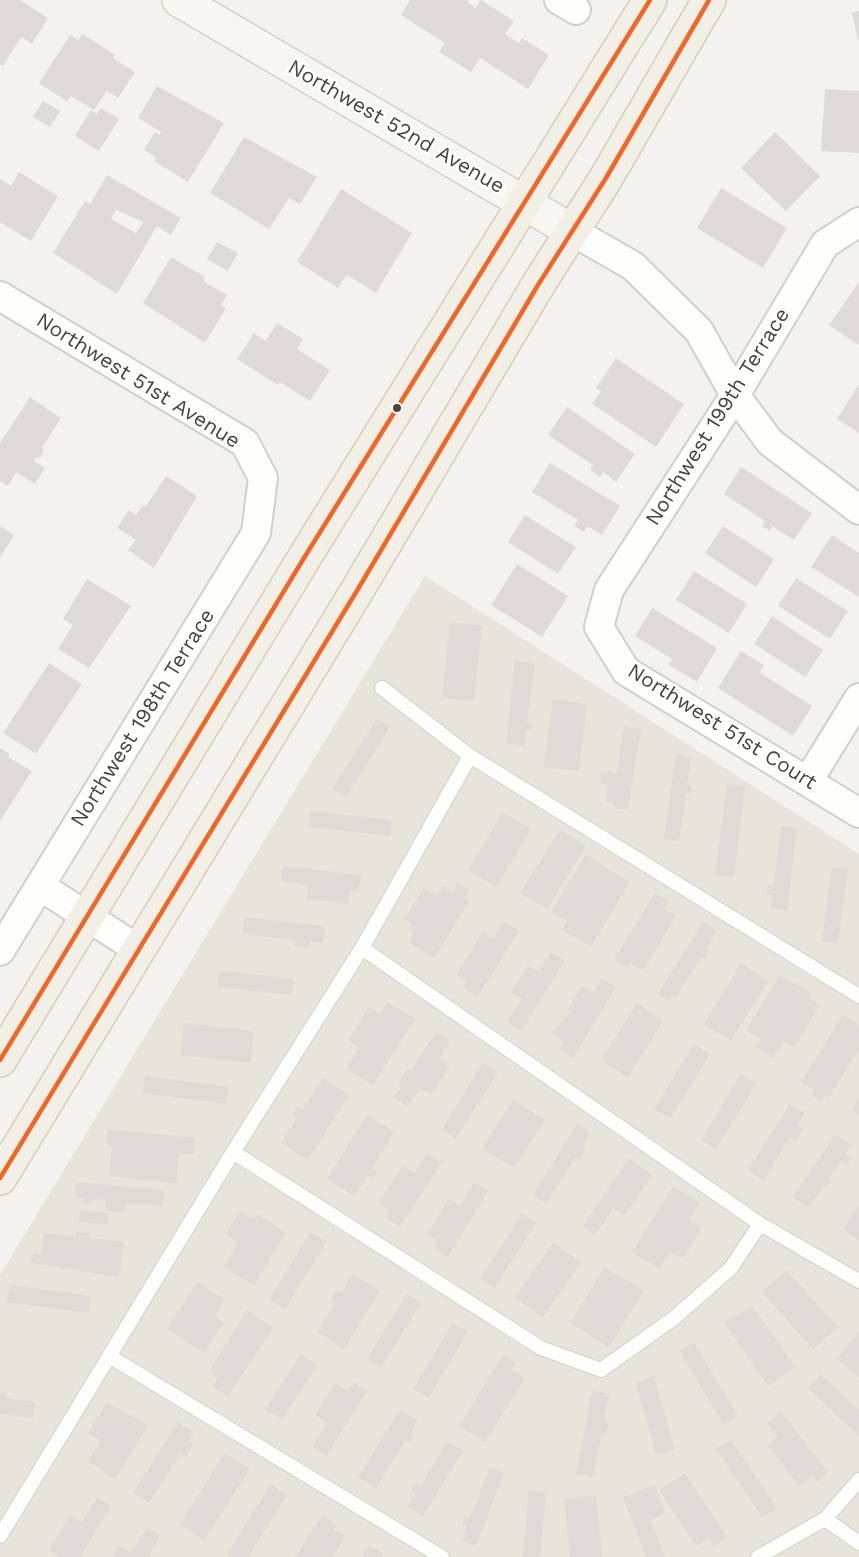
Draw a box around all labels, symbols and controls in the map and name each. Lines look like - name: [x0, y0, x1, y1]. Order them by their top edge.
- street label: Northwest 52nd Avenue: [283, 55, 509, 199]
- street label: Northwest 199th Terrace: [641, 303, 795, 531]
- street label: Northwest 51st Avenue: [31, 308, 245, 454]
- unlabelled marker: [391, 402, 403, 414]
- street label: Northwest 198th Terrace: [66, 605, 220, 831]
- street label: Northwest 51st Court: [623, 659, 821, 795]

